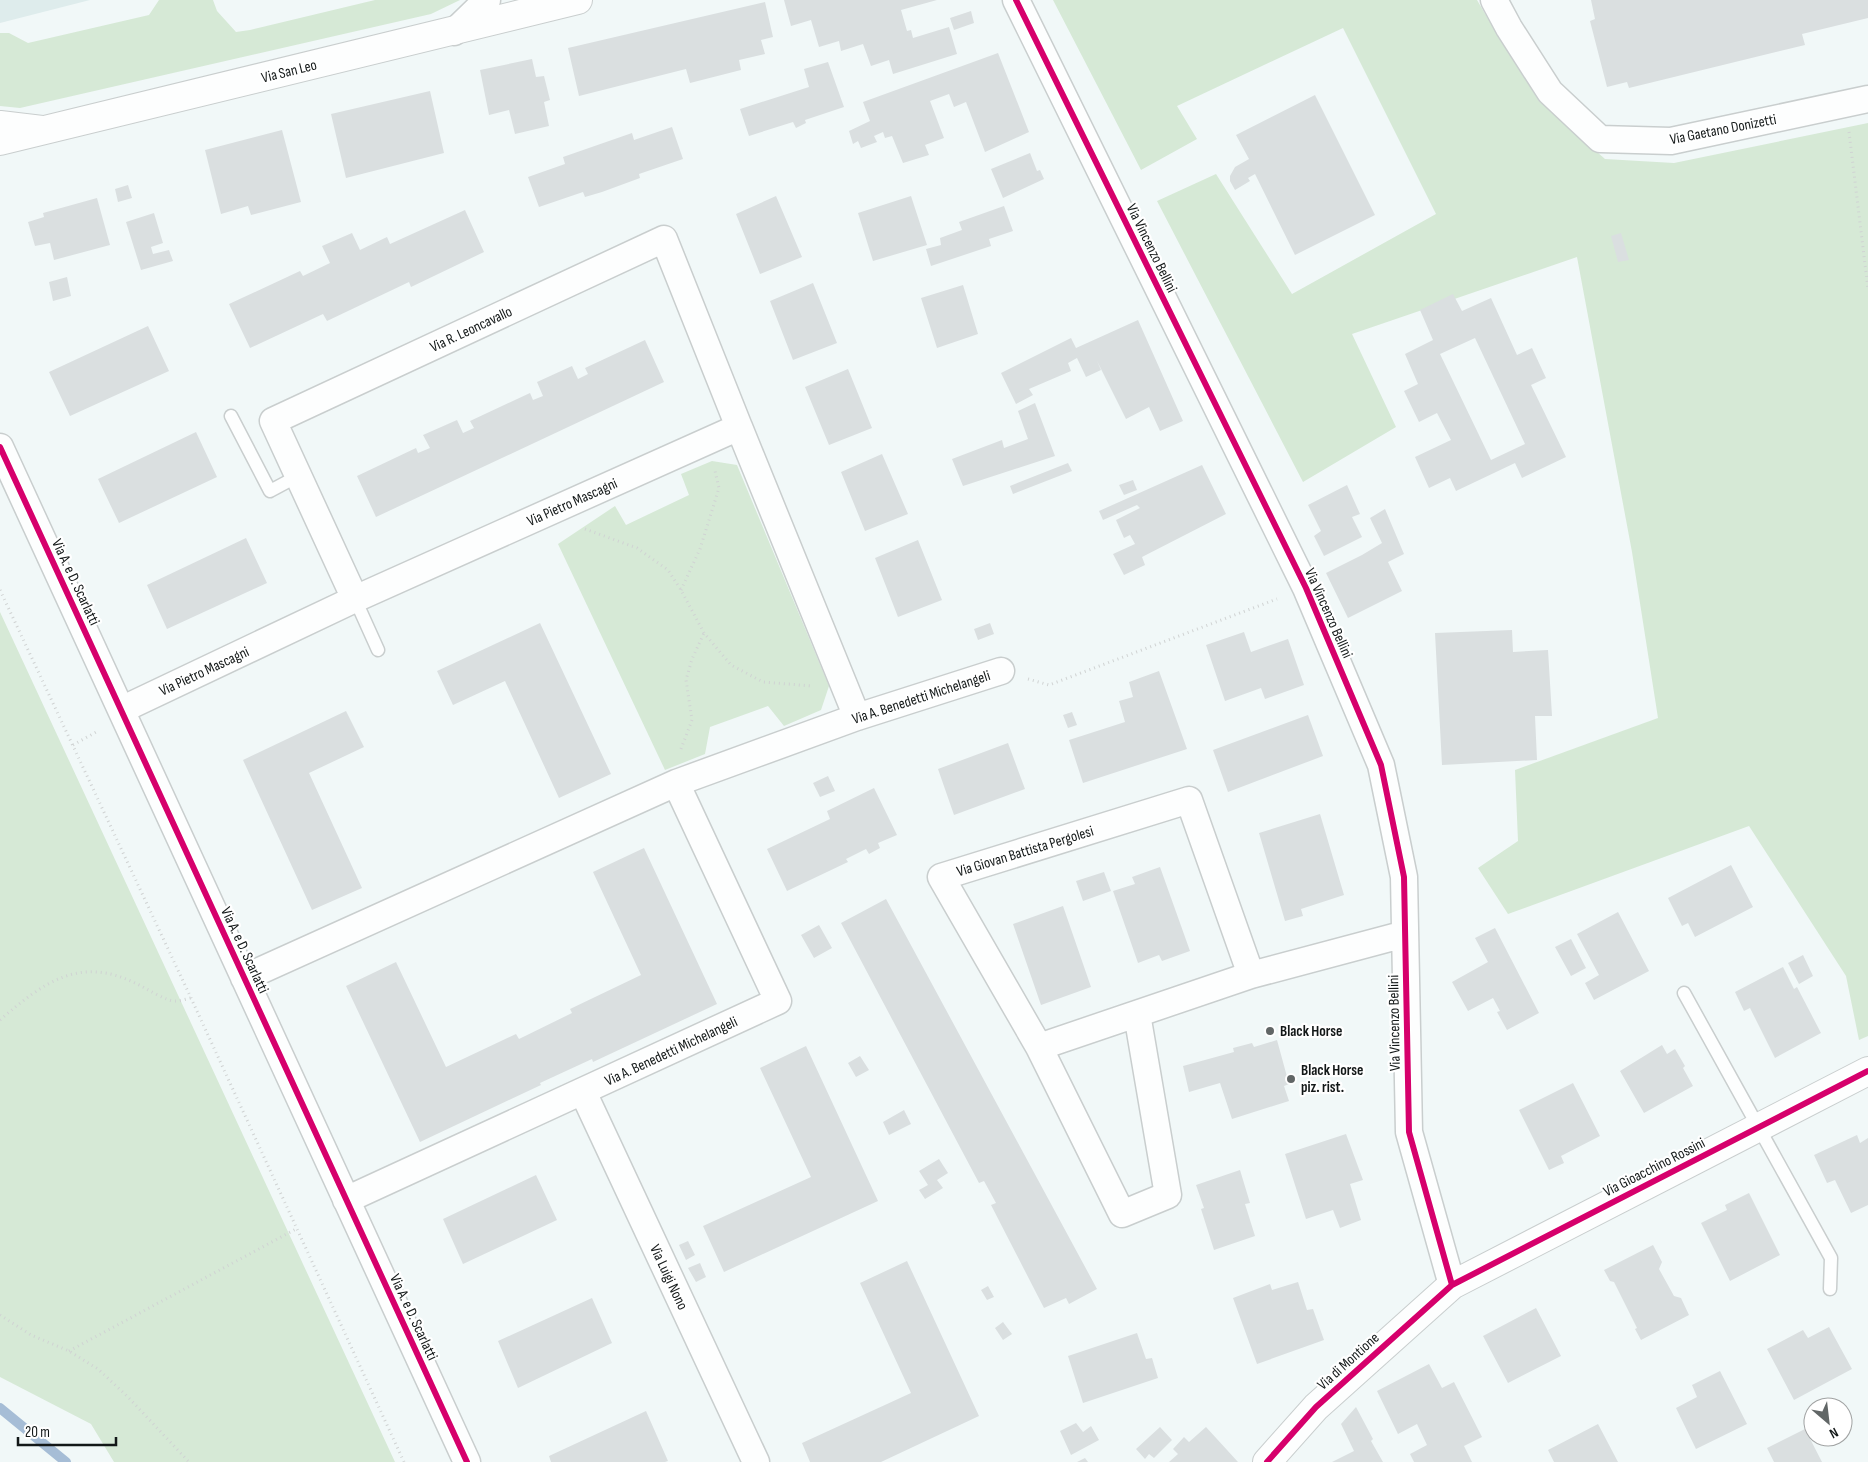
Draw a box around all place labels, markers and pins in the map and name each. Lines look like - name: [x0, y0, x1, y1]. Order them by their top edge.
- place label: Black Horse: [1280, 1022, 1343, 1041]
- marker: Black Horse: [1264, 1025, 1276, 1037]
- place label: Black Horse piz. rist.: [1301, 1061, 1364, 1097]
- marker: Black Horse piz. rist.: [1285, 1073, 1297, 1085]

